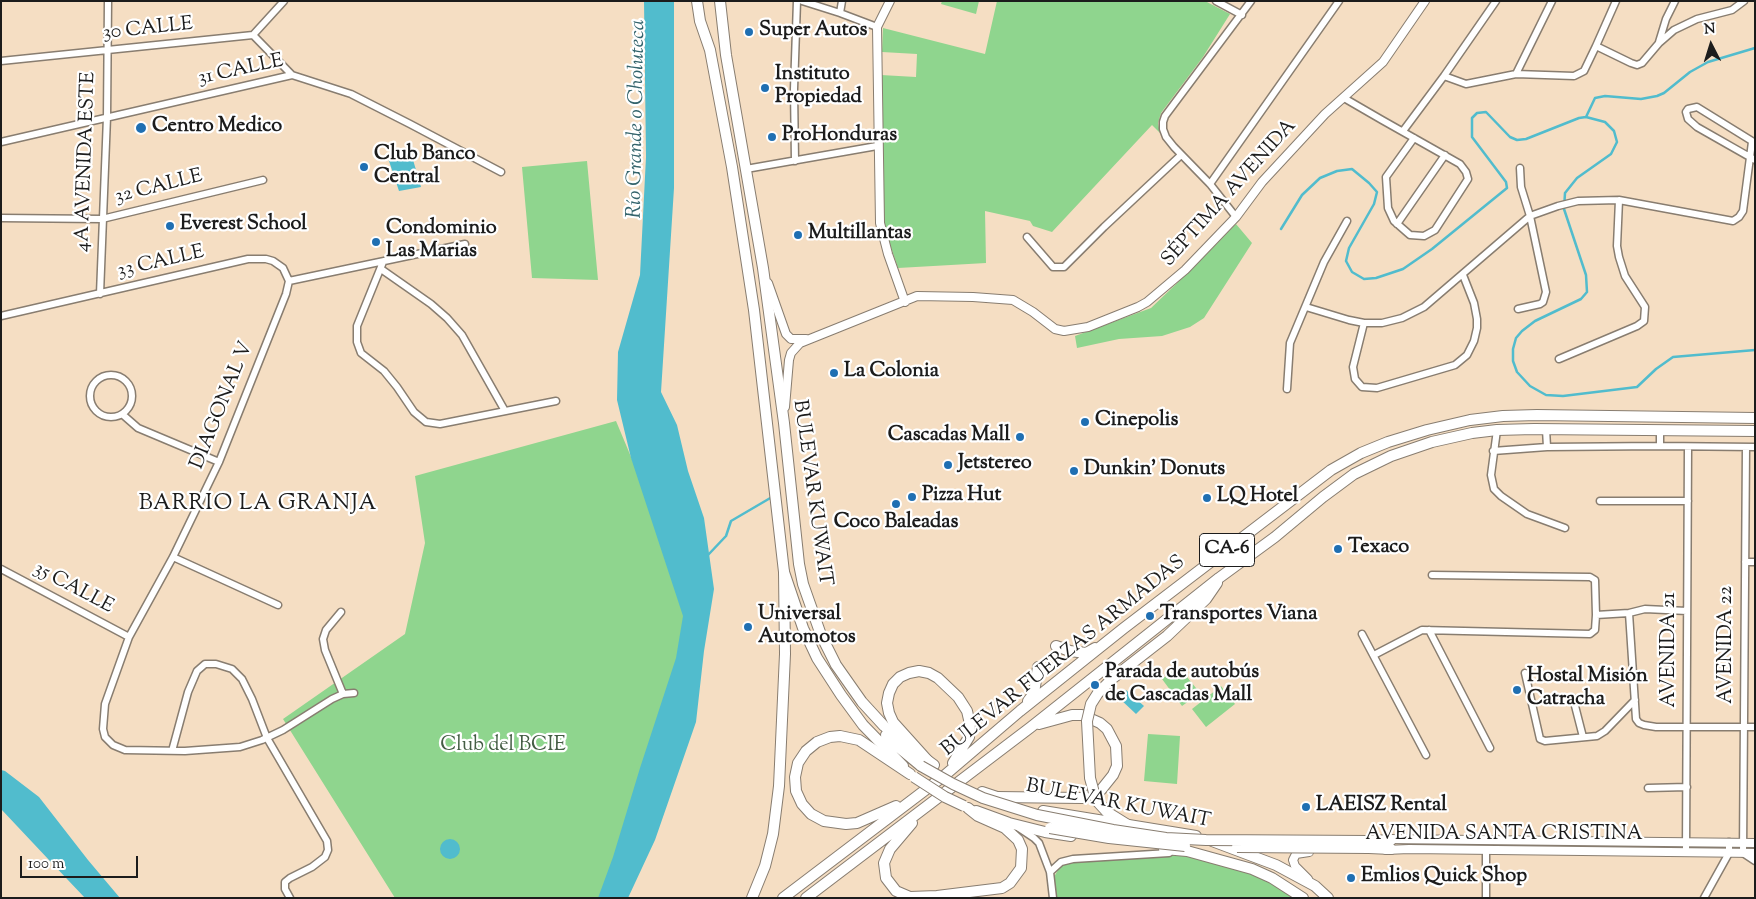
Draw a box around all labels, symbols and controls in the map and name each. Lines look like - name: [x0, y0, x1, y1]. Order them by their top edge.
- street label: 30 CALLE: [102, 13, 194, 47]
- water label: Río Grande o Choluteca: [624, 19, 652, 219]
- place label: Super Autos: [759, 20, 867, 44]
- north arrow: [1686, 20, 1736, 70]
- text: N: [1703, 20, 1716, 41]
- marker: Super Autos: [743, 26, 755, 38]
- street label: 31 CALLE: [196, 50, 286, 92]
- place label: Instituto Propiedad: [775, 64, 862, 111]
- street label: 4A AVENIDA ESTE: [72, 72, 102, 252]
- marker: Instituto Propiedad: [759, 82, 771, 94]
- street label: SÉPTIMA AVENIDA: [1158, 115, 1302, 273]
- place label: Centro Medico: [152, 116, 282, 140]
- marker: Centro Medico: [134, 121, 148, 135]
- place label: ProHonduras: [782, 125, 897, 149]
- marker: ProHonduras: [766, 131, 778, 143]
- place label: Club Banco Central: [374, 144, 475, 191]
- marker: Club Banco Central: [358, 161, 370, 173]
- street label: 32 CALLE: [113, 166, 205, 210]
- place label: Everest School: [180, 214, 307, 238]
- place label: Condominio Las Marias: [386, 218, 497, 265]
- marker: Everest School: [164, 220, 176, 232]
- place label: Multillantas: [808, 223, 911, 247]
- marker: Multillantas: [792, 229, 804, 241]
- marker: Condominio Las Marias: [370, 236, 382, 248]
- street label: 33 CALLE: [115, 241, 207, 285]
- street label: DIAGONAL V: [187, 339, 259, 473]
- place label: La Colonia: [844, 361, 939, 385]
- marker: La Colonia: [828, 367, 840, 379]
- street label: BULEVAR KUWAIT: [786, 398, 836, 588]
- place label: Cinepolis: [1095, 410, 1178, 434]
- marker: Cinepolis: [1079, 416, 1091, 428]
- place label: Cascadas Mall: [888, 425, 1010, 449]
- marker: Cascadas Mall: [1014, 431, 1026, 443]
- place label: Jetstereo: [958, 453, 1032, 477]
- marker: Jetstereo: [942, 459, 954, 471]
- place label: Dunkin' Donuts: [1084, 459, 1225, 483]
- marker: Dunkin' Donuts: [1068, 465, 1080, 477]
- place label: Pizza Hut: [922, 485, 1001, 509]
- place label: LQ Hotel: [1217, 486, 1298, 510]
- marker: Pizza Hut: [906, 491, 918, 503]
- district label: BARRIO LA GRANJA: [137, 492, 379, 518]
- marker: LQ Hotel: [1201, 492, 1213, 504]
- marker: Coco Baleadas: [890, 498, 902, 510]
- place label: Coco Baleadas: [834, 512, 958, 536]
- road number: CA-6: [1200, 534, 1254, 566]
- place label: Texaco: [1348, 537, 1409, 561]
- marker: Texaco: [1332, 543, 1344, 555]
- street label: BULEVAR FUERZAS ARMADAS: [937, 551, 1191, 763]
- street label: 35 CALLE: [29, 558, 117, 620]
- street label: AVENIDA 22: [1716, 586, 1740, 704]
- street label: AVENIDA 21: [1659, 592, 1683, 708]
- place label: Universal Automotos: [758, 604, 856, 651]
- place label: Transportes Viana: [1160, 604, 1317, 628]
- marker: Transportes Viana: [1144, 610, 1156, 622]
- marker: Universal Automotos: [742, 621, 754, 633]
- place label: Parada de autobús de Cascadas Mall: [1105, 662, 1259, 709]
- place label: Hostal Misión Catracha: [1527, 666, 1648, 713]
- marker: Parada de autobús de Cascadas Mall: [1089, 679, 1101, 691]
- marker: Hostal Misión Catracha: [1511, 684, 1523, 696]
- park label: Club del BCIE: [440, 735, 566, 759]
- street label: BULEVAR KUWAIT: [1024, 775, 1212, 835]
- place label: LAEISZ Rental: [1316, 795, 1447, 819]
- marker: LAEISZ Rental: [1300, 801, 1312, 813]
- street label: AVENIDA SANTA CRISTINA: [1365, 824, 1643, 848]
- scale bar: [22, 846, 140, 878]
- text: 100 m: [28, 854, 64, 875]
- place label: Emlios Quick Shop: [1361, 866, 1527, 890]
- marker: Emlios Quick Shop: [1345, 872, 1357, 884]

